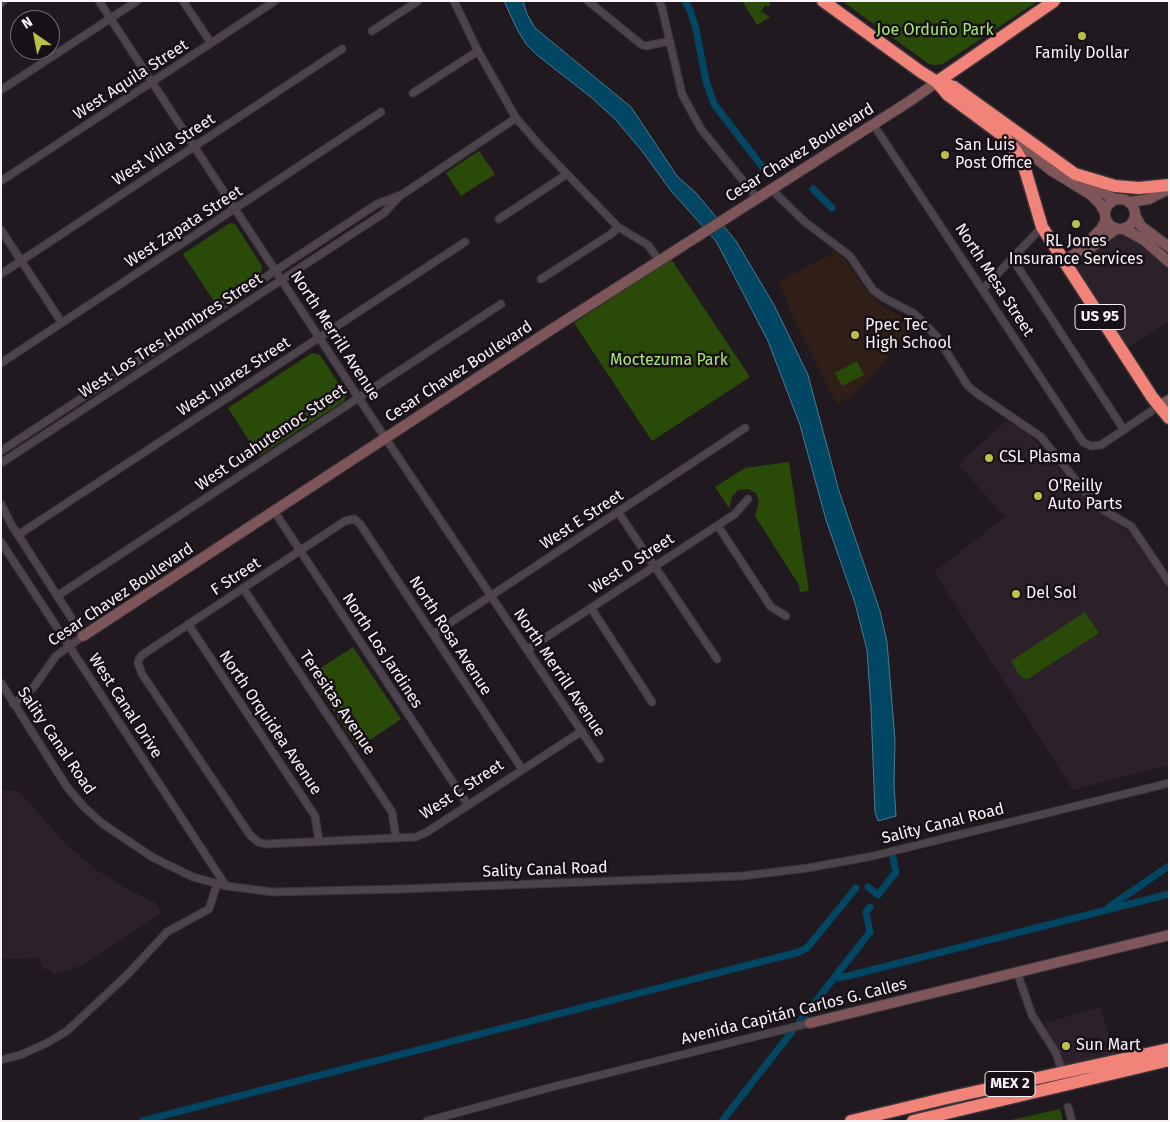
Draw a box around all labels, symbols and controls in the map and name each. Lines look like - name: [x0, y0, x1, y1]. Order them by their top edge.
- north arrow: [10, 10, 60, 60]
- text: N: [19, 13, 36, 33]
- park label: Joe Orduño Park: [876, 21, 994, 41]
- marker: Family Dollar: [1076, 30, 1088, 42]
- street label: West Aquila Street: [70, 36, 192, 124]
- place label: Family Dollar: [1035, 44, 1129, 64]
- street label: Cesar Chavez Boulevard: [722, 99, 878, 207]
- street label: West Villa Street: [109, 110, 219, 190]
- place label: San Luis Post Office: [955, 136, 1032, 174]
- marker: San Luis Post Office: [939, 149, 951, 161]
- street label: West Zapata Street: [122, 182, 246, 272]
- marker: RL Jones Insurance Services: [1070, 218, 1082, 230]
- street label: North Mesa Street: [950, 220, 1038, 340]
- place label: RL Jones Insurance Services: [1009, 232, 1143, 270]
- street label: North Merrill Avenue: [286, 268, 384, 404]
- street label: West Los Tres Hombres Street: [76, 269, 266, 403]
- road number: US 95: [1075, 304, 1125, 330]
- place label: Ppec Tec High School: [865, 316, 951, 354]
- street label: Cesar Chavez Boulevard: [382, 317, 536, 427]
- marker: Ppec Tec High School: [849, 329, 861, 341]
- street label: West Juarez Street: [174, 333, 294, 421]
- park label: Moctezuma Park: [610, 351, 728, 371]
- street label: West Cuahutemoc Street: [192, 380, 350, 496]
- place label: CSL Plasma: [999, 448, 1081, 468]
- marker: CSL Plasma: [983, 452, 995, 464]
- place label: O'Reilly Auto Parts: [1048, 477, 1122, 515]
- street label: West E Street: [537, 486, 627, 554]
- marker: O'Reilly Auto Parts: [1032, 490, 1044, 502]
- street label: West D Street: [586, 529, 678, 599]
- street label: Cesar Chavez Boulevard: [45, 539, 197, 651]
- street label: F Street: [207, 554, 265, 600]
- street label: North Rosa Avenue: [404, 573, 496, 699]
- place label: Del Sol: [1026, 584, 1077, 604]
- marker: Del Sol: [1010, 588, 1022, 600]
- street label: North Los Jardines: [338, 590, 426, 712]
- street label: North Merrill Avenue: [509, 605, 609, 741]
- street label: North Orquidea Avenue: [214, 647, 326, 799]
- street label: Teresitas Avenue: [295, 647, 379, 759]
- street label: West Canal Drive: [84, 650, 166, 762]
- street label: Sality Canal Road: [13, 684, 99, 798]
- street label: West C Street: [417, 756, 507, 824]
- street label: Sality Canal Road: [880, 800, 1006, 848]
- street label: Sality Canal Road: [482, 858, 608, 882]
- street label: Avenida Capitán Carlos G. Calles: [679, 975, 909, 1049]
- place label: Sun Mart: [1076, 1036, 1141, 1056]
- marker: Sun Mart: [1060, 1040, 1072, 1052]
- road number: MEX 2: [985, 1072, 1035, 1096]

